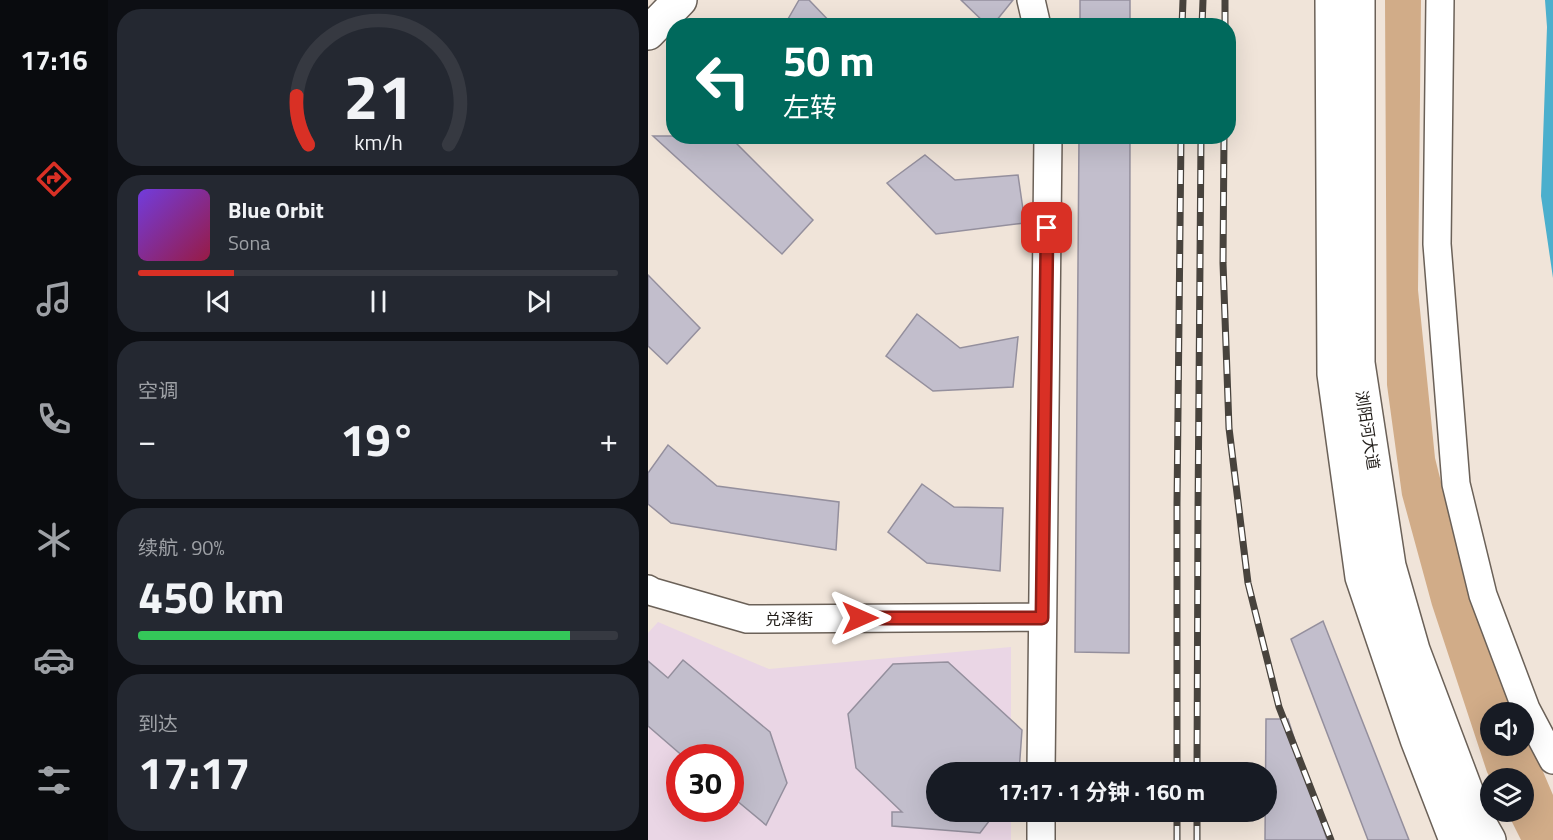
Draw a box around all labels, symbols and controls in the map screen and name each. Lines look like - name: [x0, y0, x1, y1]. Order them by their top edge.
- text: 50 m: [783, 28, 875, 92]
- text: 17:16: [20, 39, 88, 80]
- icon: left: [684, 42, 762, 120]
- text: 21: [343, 48, 413, 143]
- text: 左转: [783, 86, 837, 127]
- text: km/h: [354, 126, 402, 158]
- icon: directions: [33, 158, 75, 200]
- text: Blue Orbit: [228, 193, 324, 227]
- pin: [1021, 202, 1072, 253]
- icon: arrive: [1030, 211, 1063, 244]
- text: Sona: [228, 227, 270, 258]
- icon: music: [33, 278, 75, 320]
- icon: previous: [202, 285, 235, 318]
- icon: pause: [362, 285, 395, 318]
- icon: next: [522, 285, 555, 318]
- text: 空调: [138, 375, 178, 406]
- street label: 浏阳河大道: [1350, 389, 1386, 471]
- icon: phone: [33, 398, 75, 440]
- text: 19°: [340, 405, 416, 473]
- text: −: [138, 415, 156, 465]
- text: +: [600, 415, 618, 465]
- icon: climate: [33, 519, 75, 561]
- text: 续航 · 90%: [138, 532, 225, 563]
- text: 450 km: [138, 562, 284, 630]
- position arrow: [828, 586, 892, 650]
- street label: 兑泽街: [765, 607, 813, 631]
- icon: car: [33, 639, 75, 681]
- map controls: [1480, 702, 1534, 822]
- button: sound: [1480, 702, 1534, 756]
- text: 到达: [138, 708, 178, 739]
- text: 17:17: [138, 738, 250, 806]
- speed limit sign: 30: [666, 744, 744, 822]
- icon: filters: [33, 759, 75, 801]
- button: layers: [1480, 768, 1534, 822]
- text: 17:17 · 1 分钟 · 160 m: [998, 775, 1205, 809]

